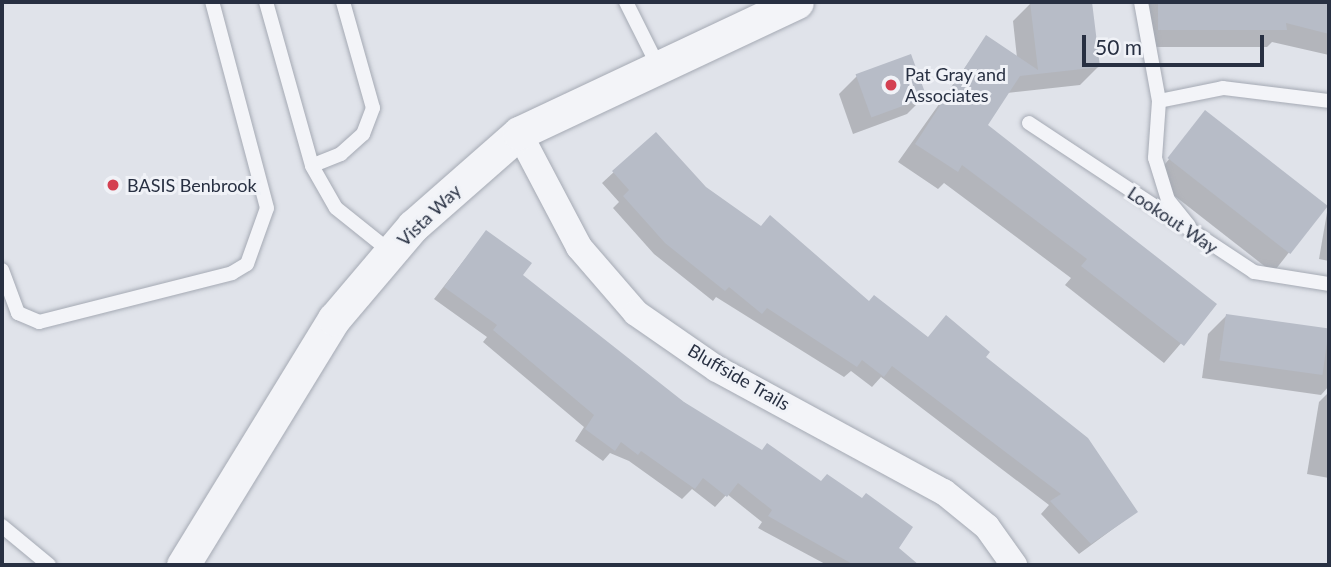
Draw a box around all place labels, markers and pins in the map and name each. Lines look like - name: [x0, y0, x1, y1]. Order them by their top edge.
- place label: Pat Gray and Associates: [905, 64, 1007, 106]
- marker: Pat Gray and Associates: [883, 77, 899, 93]
- place label: BASIS Benbrook: [127, 174, 257, 196]
- marker: BASIS Benbrook: [105, 177, 121, 193]

